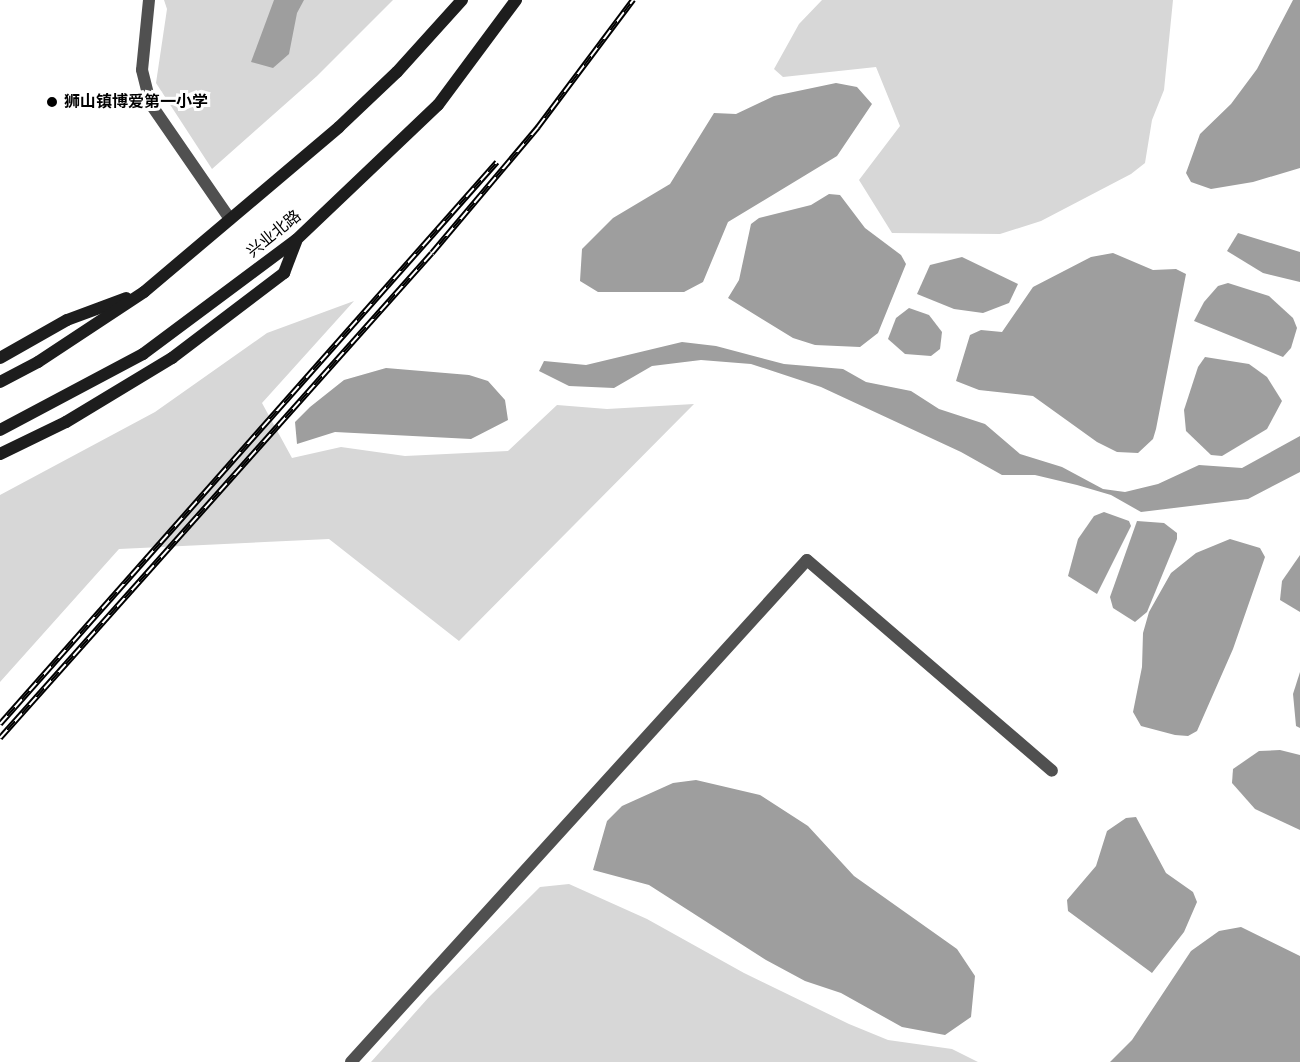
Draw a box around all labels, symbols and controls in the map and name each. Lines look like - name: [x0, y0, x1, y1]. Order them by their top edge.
- place label: 狮山镇博爱第一小学: [64, 92, 208, 112]
- marker: 狮山镇博爱第一小学: [45, 95, 59, 109]
- street label: 兴业北路: [243, 206, 305, 262]

